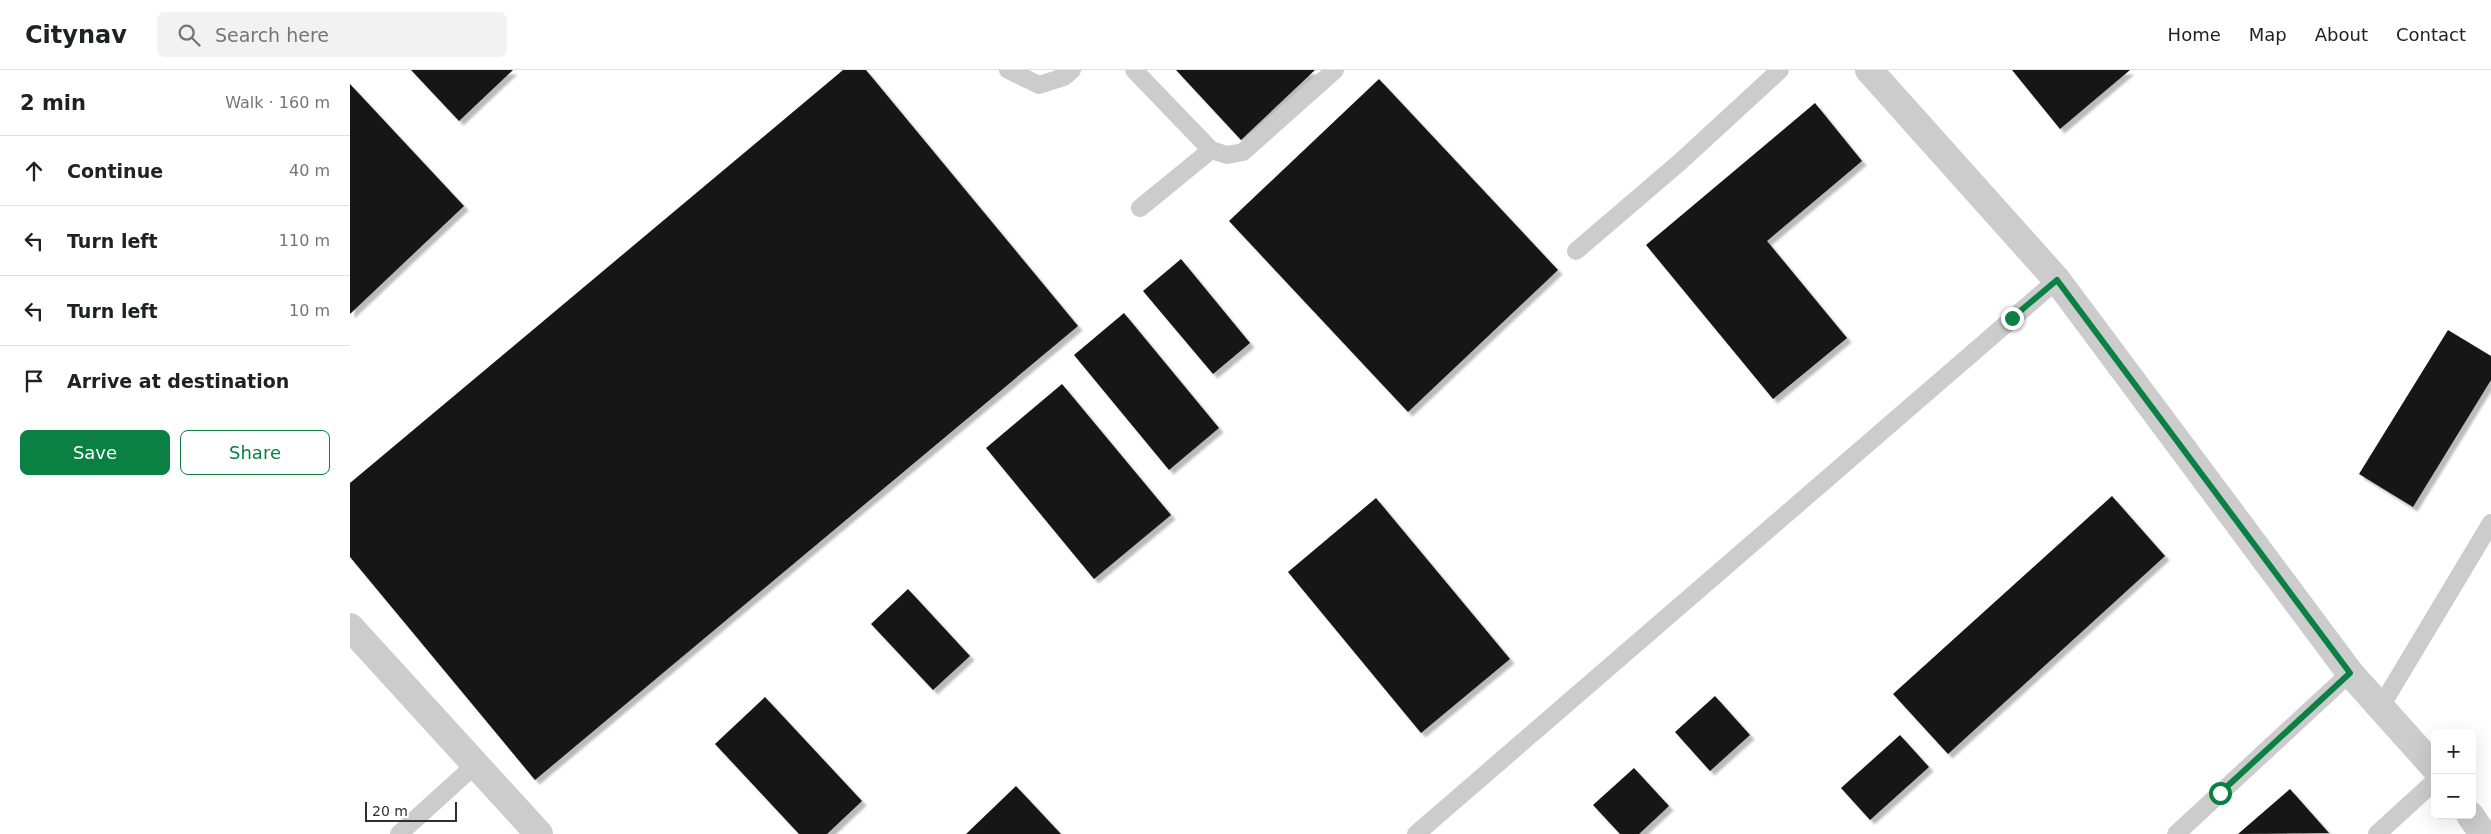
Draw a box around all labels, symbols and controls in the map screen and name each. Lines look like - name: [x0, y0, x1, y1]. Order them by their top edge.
- search box: [157, 12, 507, 57]
- text: Citynav: [25, 21, 127, 49]
- icon: search: [175, 21, 203, 49]
- text: Search here: [215, 24, 329, 46]
- text: Home: [2168, 24, 2221, 45]
- text: Map: [2249, 24, 2287, 45]
- text: About: [2315, 24, 2368, 45]
- text: Contact: [2396, 24, 2466, 45]
- text: 2 min: [20, 91, 86, 115]
- text: Walk · 160 m: [225, 93, 330, 112]
- icon: ahead: [20, 157, 48, 185]
- text: Continue: [67, 160, 163, 182]
- text: 40 m: [289, 161, 330, 180]
- icon: left: [20, 227, 48, 255]
- text: Turn left: [67, 230, 158, 252]
- text: 110 m: [279, 231, 330, 250]
- icon: left: [20, 297, 48, 325]
- text: Turn left: [67, 300, 158, 322]
- text: 10 m: [289, 301, 330, 320]
- route end: [2001, 307, 2024, 330]
- icon: arrive: [20, 367, 48, 395]
- text: Arrive at destination: [67, 370, 289, 392]
- button: Save: [20, 430, 170, 475]
- button: Share: [180, 430, 330, 475]
- map controls: [2431, 729, 2476, 819]
- button: +: [2431, 729, 2476, 774]
- button: −: [2431, 774, 2476, 819]
- route start: [2209, 782, 2232, 805]
- scale bar: [365, 799, 458, 822]
- text: 20 m: [372, 803, 408, 819]

